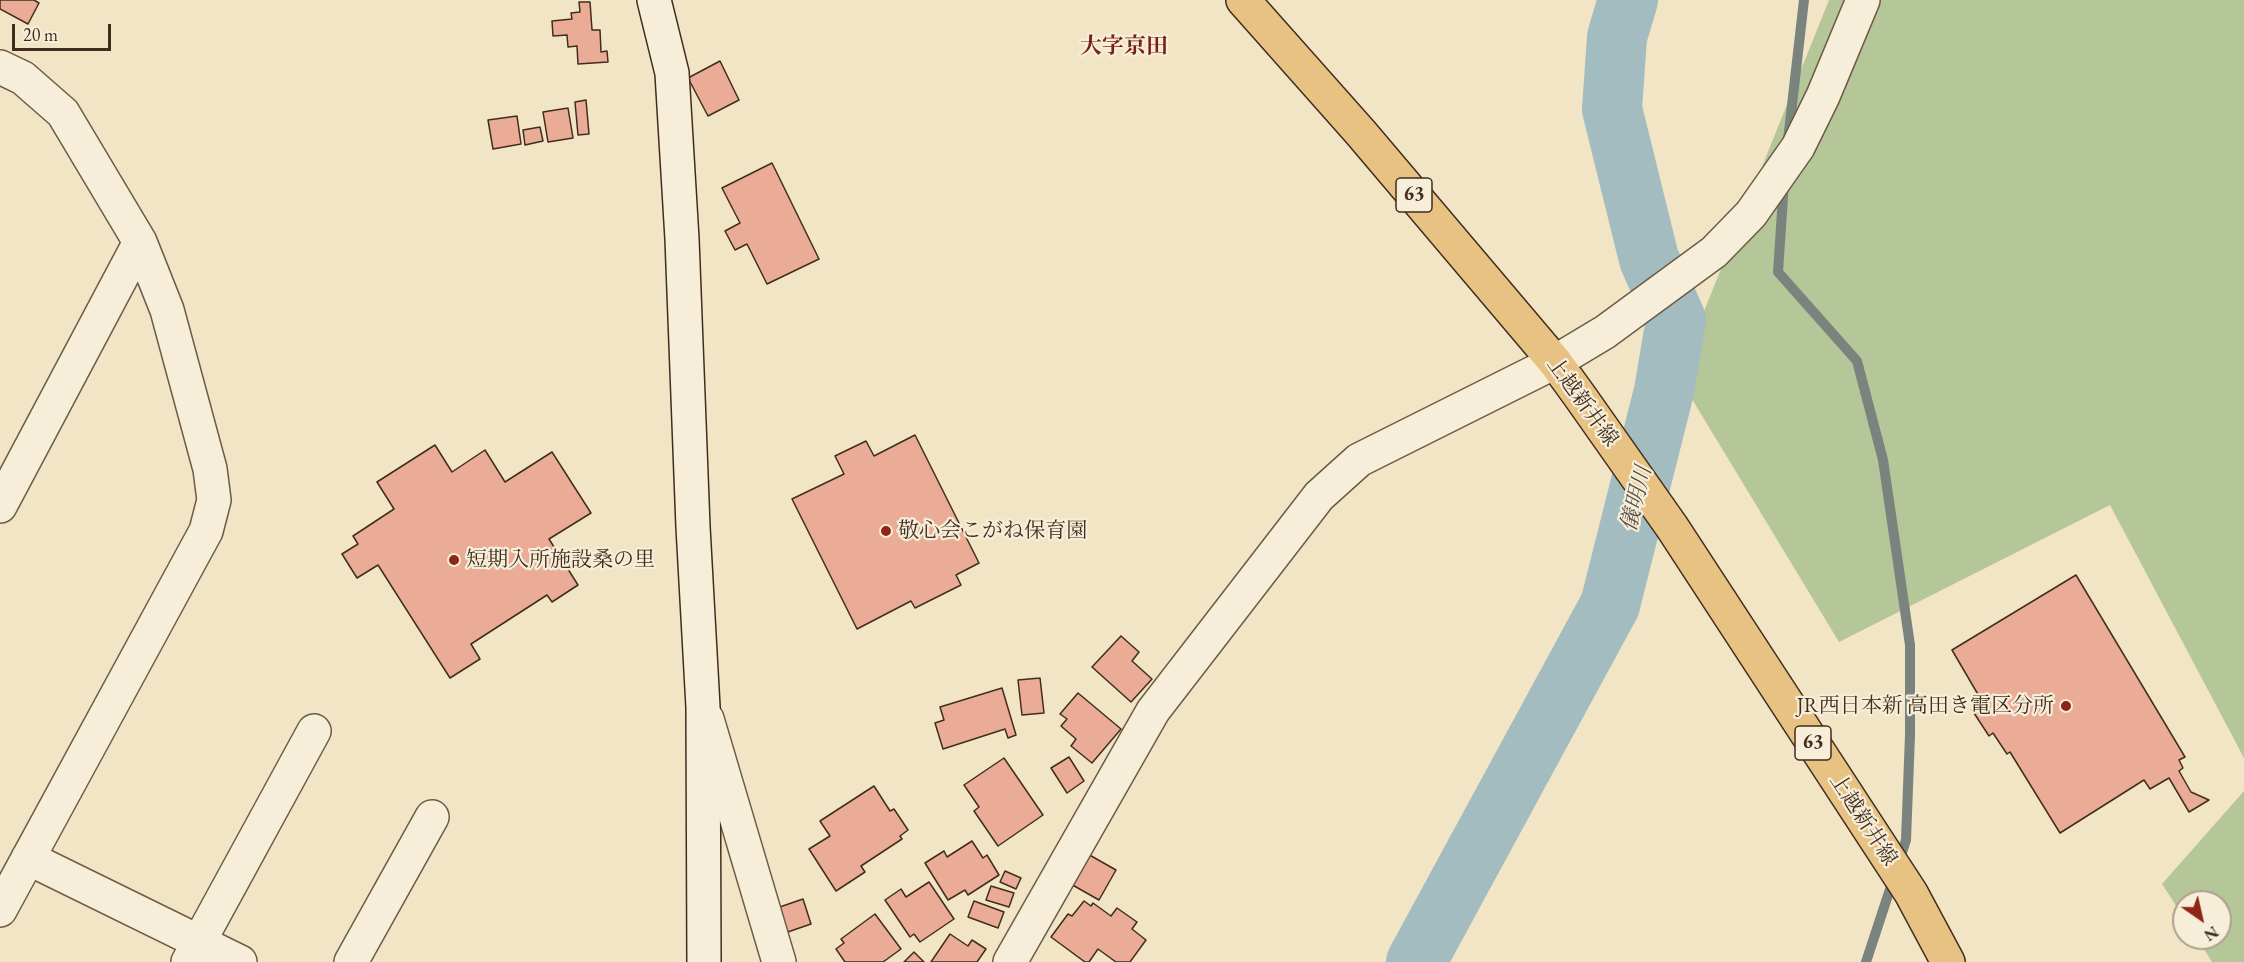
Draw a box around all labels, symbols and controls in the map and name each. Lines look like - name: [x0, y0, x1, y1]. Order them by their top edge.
- scale bar: [15, 12, 114, 50]
- text: 20 m: [23, 23, 58, 46]
- district label: 大字京田: [1080, 34, 1168, 60]
- road number: 63: [1396, 178, 1432, 212]
- street label: 上越新井線: [1541, 352, 1623, 452]
- water label: 儀明川: [1616, 464, 1658, 534]
- place label: 敬心会こがね保育園: [898, 518, 1087, 544]
- marker: 敬心会こがね保育園: [879, 524, 893, 538]
- place label: 短期入所施設桑の里: [466, 547, 655, 573]
- marker: 短期入所施設桑の里: [447, 553, 461, 567]
- place label: JR西日本新 高田き電区分所: [1797, 693, 2054, 719]
- marker: JR西日本新 高田き電区分所: [2059, 699, 2073, 713]
- road number: 63: [1795, 726, 1831, 760]
- street label: 上越新井線: [1824, 769, 1902, 871]
- north arrow: [2172, 890, 2232, 950]
- text: N: [2200, 921, 2222, 946]

